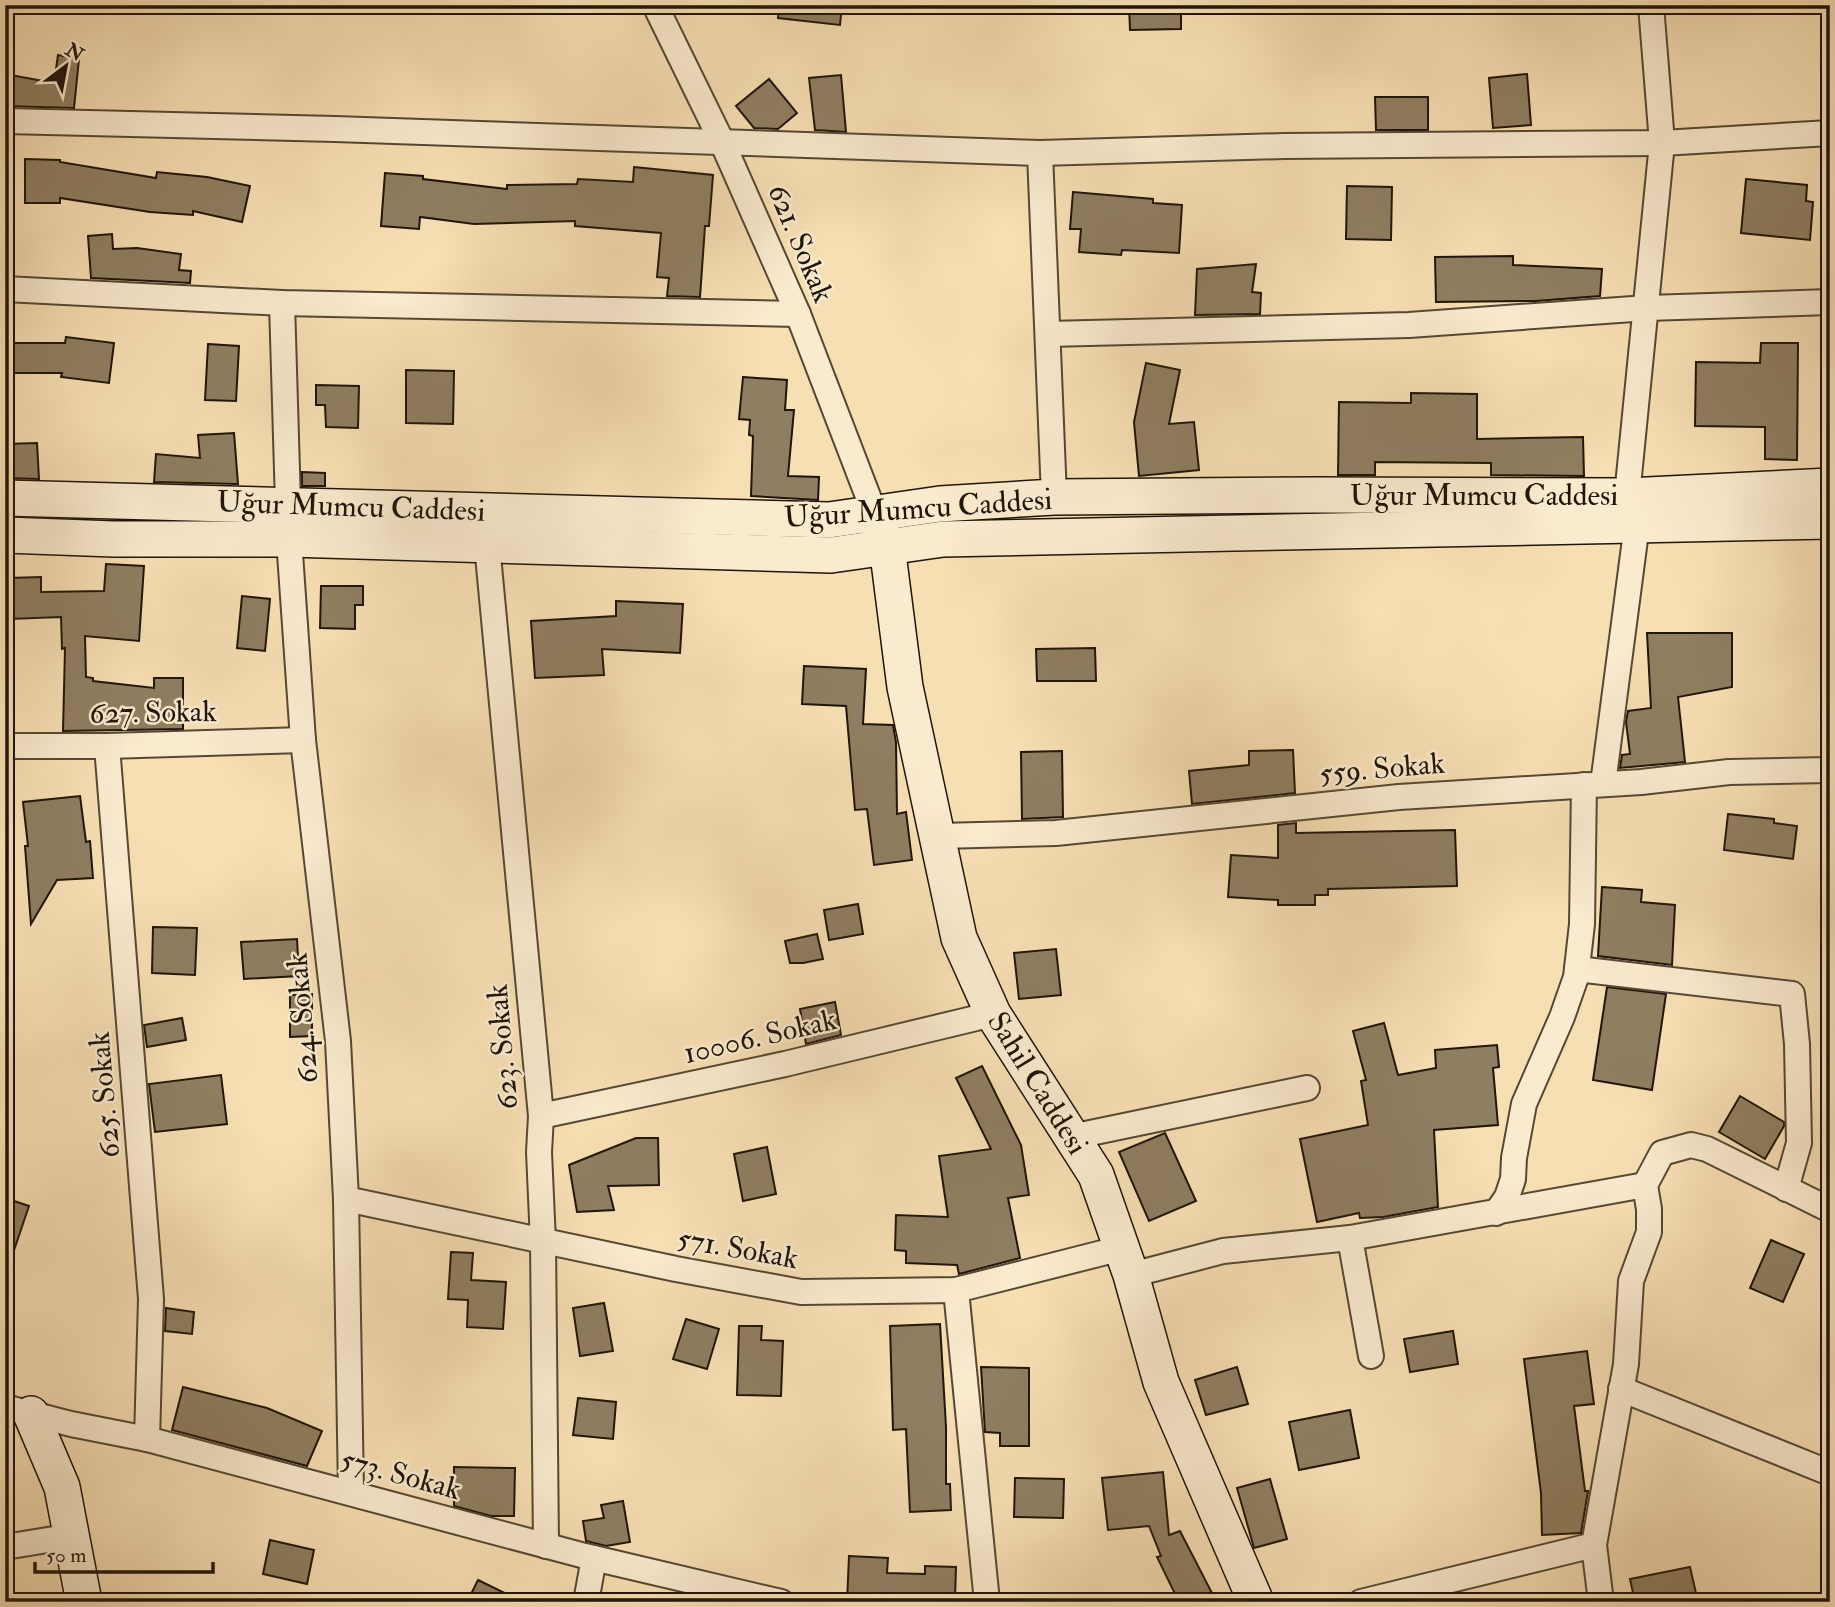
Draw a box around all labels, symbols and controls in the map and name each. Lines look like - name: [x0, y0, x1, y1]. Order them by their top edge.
- north arrow: [32, 32, 102, 102]
- text: N: [60, 37, 89, 68]
- street label: 621. Sokak: [759, 178, 842, 308]
- street label: Uğur Mumcu Caddesi: [1350, 477, 1618, 514]
- street label: Uğur Mumcu Caddesi: [783, 481, 1053, 536]
- street label: Uğur Mumcu Caddesi: [216, 483, 486, 530]
- street label: 627. Sokak: [89, 693, 217, 732]
- street label: 559. Sokak: [1318, 745, 1446, 792]
- street label: 624. Sokak: [278, 951, 327, 1085]
- street label: 623. Sokak: [479, 983, 526, 1111]
- street label: 10006. Sokak: [680, 1001, 840, 1072]
- street label: Sahil Caddesi: [979, 1005, 1096, 1161]
- street label: 625. Sokak: [81, 1030, 128, 1160]
- street label: 571. Sokak: [675, 1220, 801, 1277]
- street label: 573. Sokak: [337, 1441, 465, 1508]
- scale bar: [35, 1530, 214, 1574]
- text: 50 m: [46, 1542, 87, 1569]

